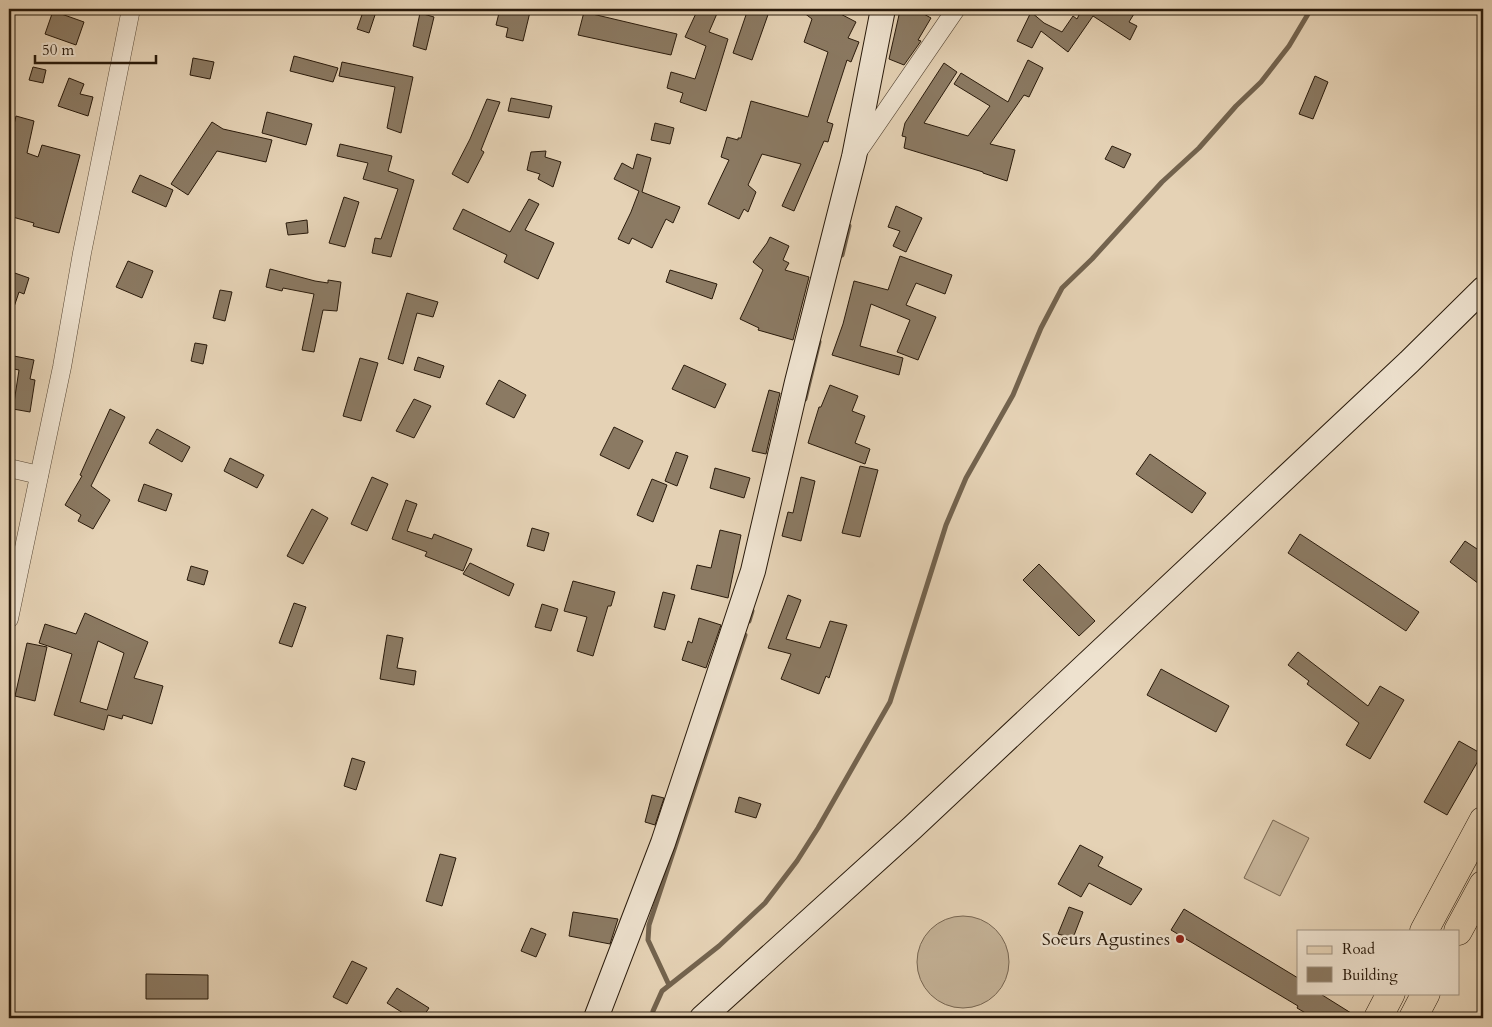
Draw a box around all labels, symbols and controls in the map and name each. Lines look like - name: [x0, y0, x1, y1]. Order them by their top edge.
- scale bar: [35, 32, 156, 64]
- text: 50 m: [42, 40, 74, 60]
- place label: Soeurs Agustines: [1042, 927, 1170, 952]
- legend: [1297, 930, 1460, 994]
- marker: Soeurs Agustines: [1174, 933, 1186, 945]
- text: Road: [1342, 939, 1375, 959]
- text: Building: [1342, 965, 1398, 985]

